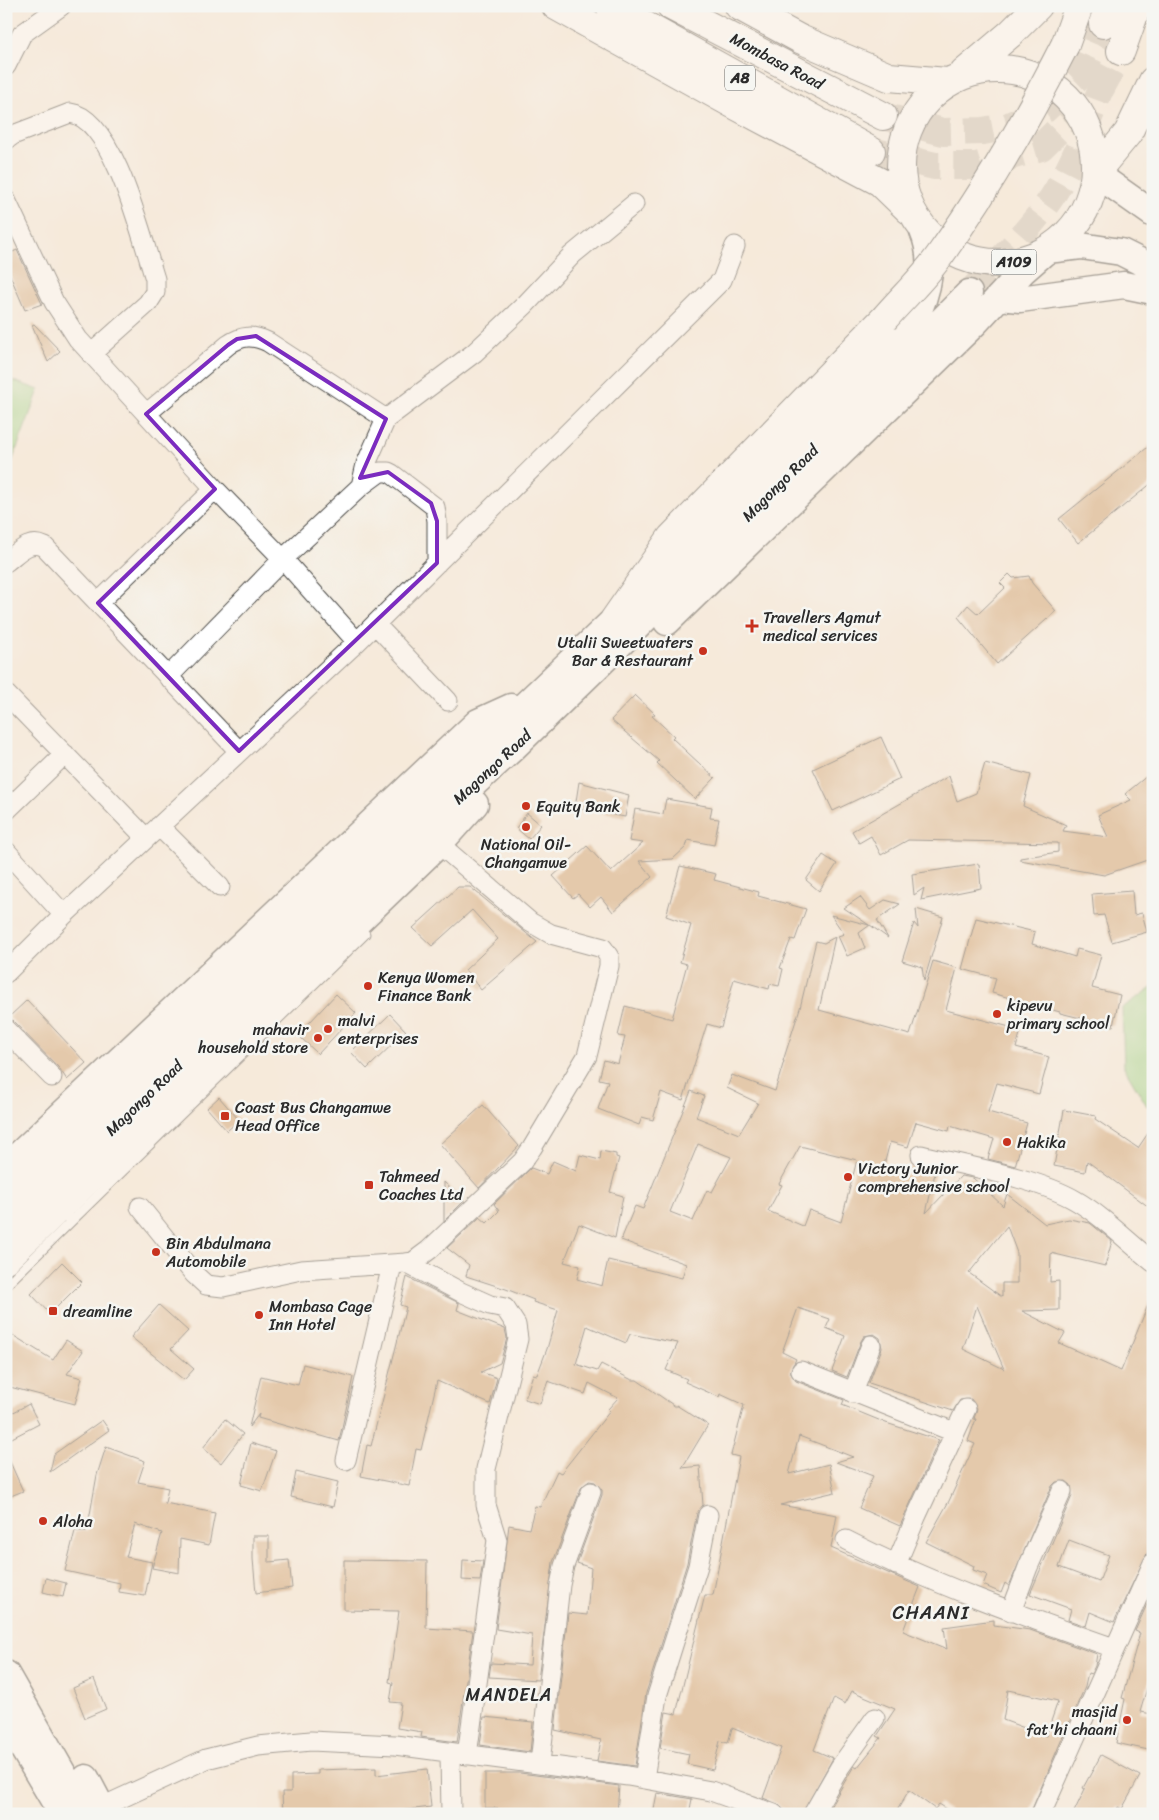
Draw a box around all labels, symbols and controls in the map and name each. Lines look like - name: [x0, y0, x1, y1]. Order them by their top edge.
- street label: Mombasa Road: [725, 24, 831, 99]
- road number: A8: [725, 66, 755, 90]
- road number: A109: [992, 250, 1036, 274]
- street label: Magongo Road: [734, 436, 827, 529]
- place label: Travellers Agmut medical services: [763, 603, 881, 650]
- marker: Travellers Agmut medical services: [745, 619, 759, 633]
- place label: Utalii Sweetwaters Bar & Restaurant: [558, 628, 694, 675]
- marker: Utalii Sweetwaters Bar & Restaurant: [697, 645, 709, 657]
- street label: Magongo Road: [445, 721, 540, 812]
- place label: Equity Bank: [536, 792, 621, 821]
- marker: Equity Bank: [520, 800, 532, 812]
- marker: National Oil- Changamwe: [520, 821, 532, 833]
- place label: National Oil- Changamwe: [481, 830, 571, 877]
- place label: Kenya Women Finance Bank: [378, 963, 475, 1010]
- marker: Kenya Women Finance Bank: [362, 980, 374, 992]
- place label: kipevu primary school: [1006, 991, 1110, 1038]
- place label: malvi enterprises: [338, 1006, 419, 1053]
- marker: kipevu primary school: [991, 1008, 1003, 1020]
- place label: mahavir household store: [197, 1015, 309, 1062]
- marker: malvi enterprises: [322, 1023, 334, 1035]
- marker: mahavir household store: [312, 1032, 324, 1044]
- street label: Magongo Road: [98, 1052, 191, 1143]
- place label: Coast Bus Changamwe Head Office: [235, 1093, 391, 1140]
- marker: Coast Bus Changamwe Head Office: [219, 1110, 231, 1122]
- place label: Hakika: [1017, 1128, 1066, 1157]
- marker: Hakika: [1001, 1136, 1013, 1148]
- place label: Victory Junior comprehensive school: [858, 1154, 1010, 1201]
- place label: Tahmeed Coaches Ltd: [379, 1162, 464, 1209]
- marker: Victory Junior comprehensive school: [842, 1171, 854, 1183]
- marker: Tahmeed Coaches Ltd: [363, 1179, 375, 1191]
- place label: Bin Abdulmana Automobile: [165, 1229, 271, 1276]
- marker: Bin Abdulmana Automobile: [150, 1246, 162, 1258]
- place label: Mombasa Cage Inn Hotel: [268, 1292, 372, 1339]
- place label: dreamline: [63, 1297, 132, 1326]
- marker: dreamline: [47, 1305, 59, 1317]
- marker: Mombasa Cage Inn Hotel: [253, 1309, 265, 1321]
- place label: Aloha: [52, 1507, 94, 1536]
- marker: Aloha: [37, 1515, 49, 1527]
- district label: CHAANI: [893, 1596, 970, 1629]
- district label: MANDELA: [466, 1679, 552, 1711]
- place label: masjid fat'hi chaani: [1026, 1697, 1119, 1744]
- marker: masjid fat'hi chaani: [1121, 1714, 1133, 1726]

